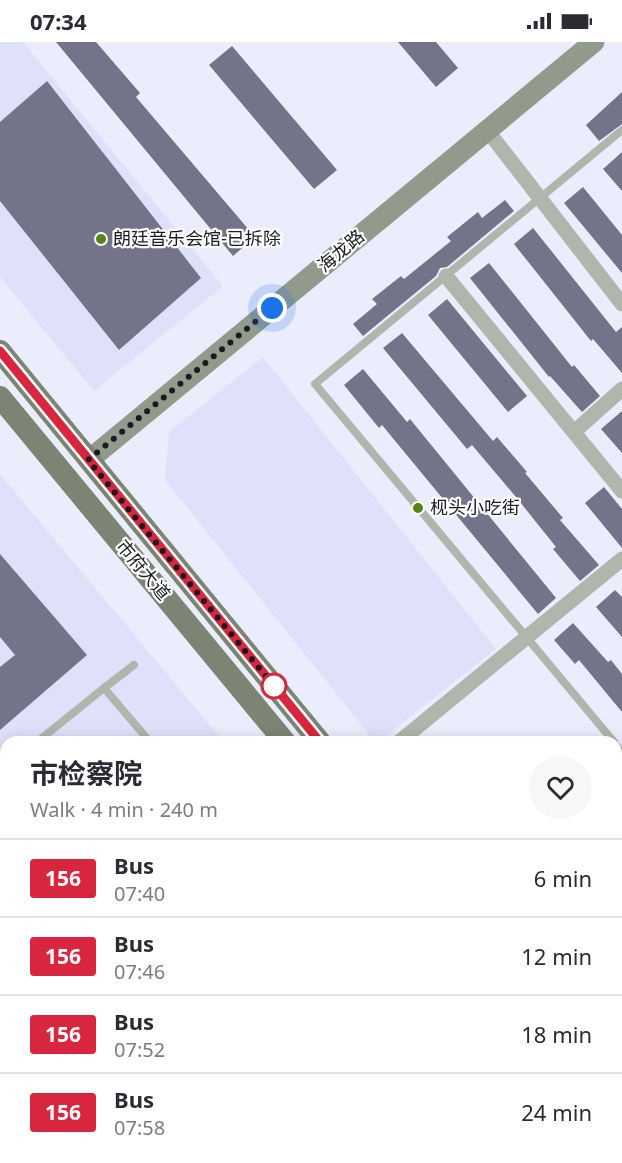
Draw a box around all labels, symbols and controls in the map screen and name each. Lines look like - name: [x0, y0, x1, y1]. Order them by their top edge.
- text: 07:34: [30, 6, 87, 36]
- street label: 海龙路: [312, 224, 369, 277]
- place label: 朗廷音乐会馆-已拆除: [113, 226, 281, 250]
- marker: 朗廷音乐会馆-已拆除: [94, 232, 108, 246]
- your location: [257, 293, 287, 323]
- place label: 枧头小吃街: [430, 495, 520, 519]
- marker: 枧头小吃街: [411, 501, 425, 515]
- street label: 市府大道: [111, 534, 176, 605]
- unlabelled marker: [261, 673, 287, 699]
- text: 市检察院: [30, 754, 142, 792]
- button: heart: [529, 756, 592, 819]
- text: Walk · 4 min · 240 m: [30, 796, 218, 823]
- text: Bus: [114, 850, 154, 880]
- text: 6 min: [534, 863, 592, 893]
- text: 156: [45, 864, 81, 892]
- text: 07:40: [114, 880, 165, 907]
- text: Bus: [114, 928, 154, 958]
- text: 12 min: [521, 941, 592, 971]
- text: 156: [45, 942, 81, 970]
- text: 07:46: [114, 958, 165, 985]
- text: Bus: [114, 1006, 154, 1036]
- text: 18 min: [521, 1019, 592, 1049]
- text: 156: [45, 1020, 81, 1048]
- text: 07:52: [114, 1036, 165, 1063]
- text: Bus: [114, 1084, 154, 1114]
- text: 24 min: [521, 1097, 592, 1127]
- text: 156: [45, 1098, 81, 1126]
- text: 07:58: [114, 1114, 165, 1141]

